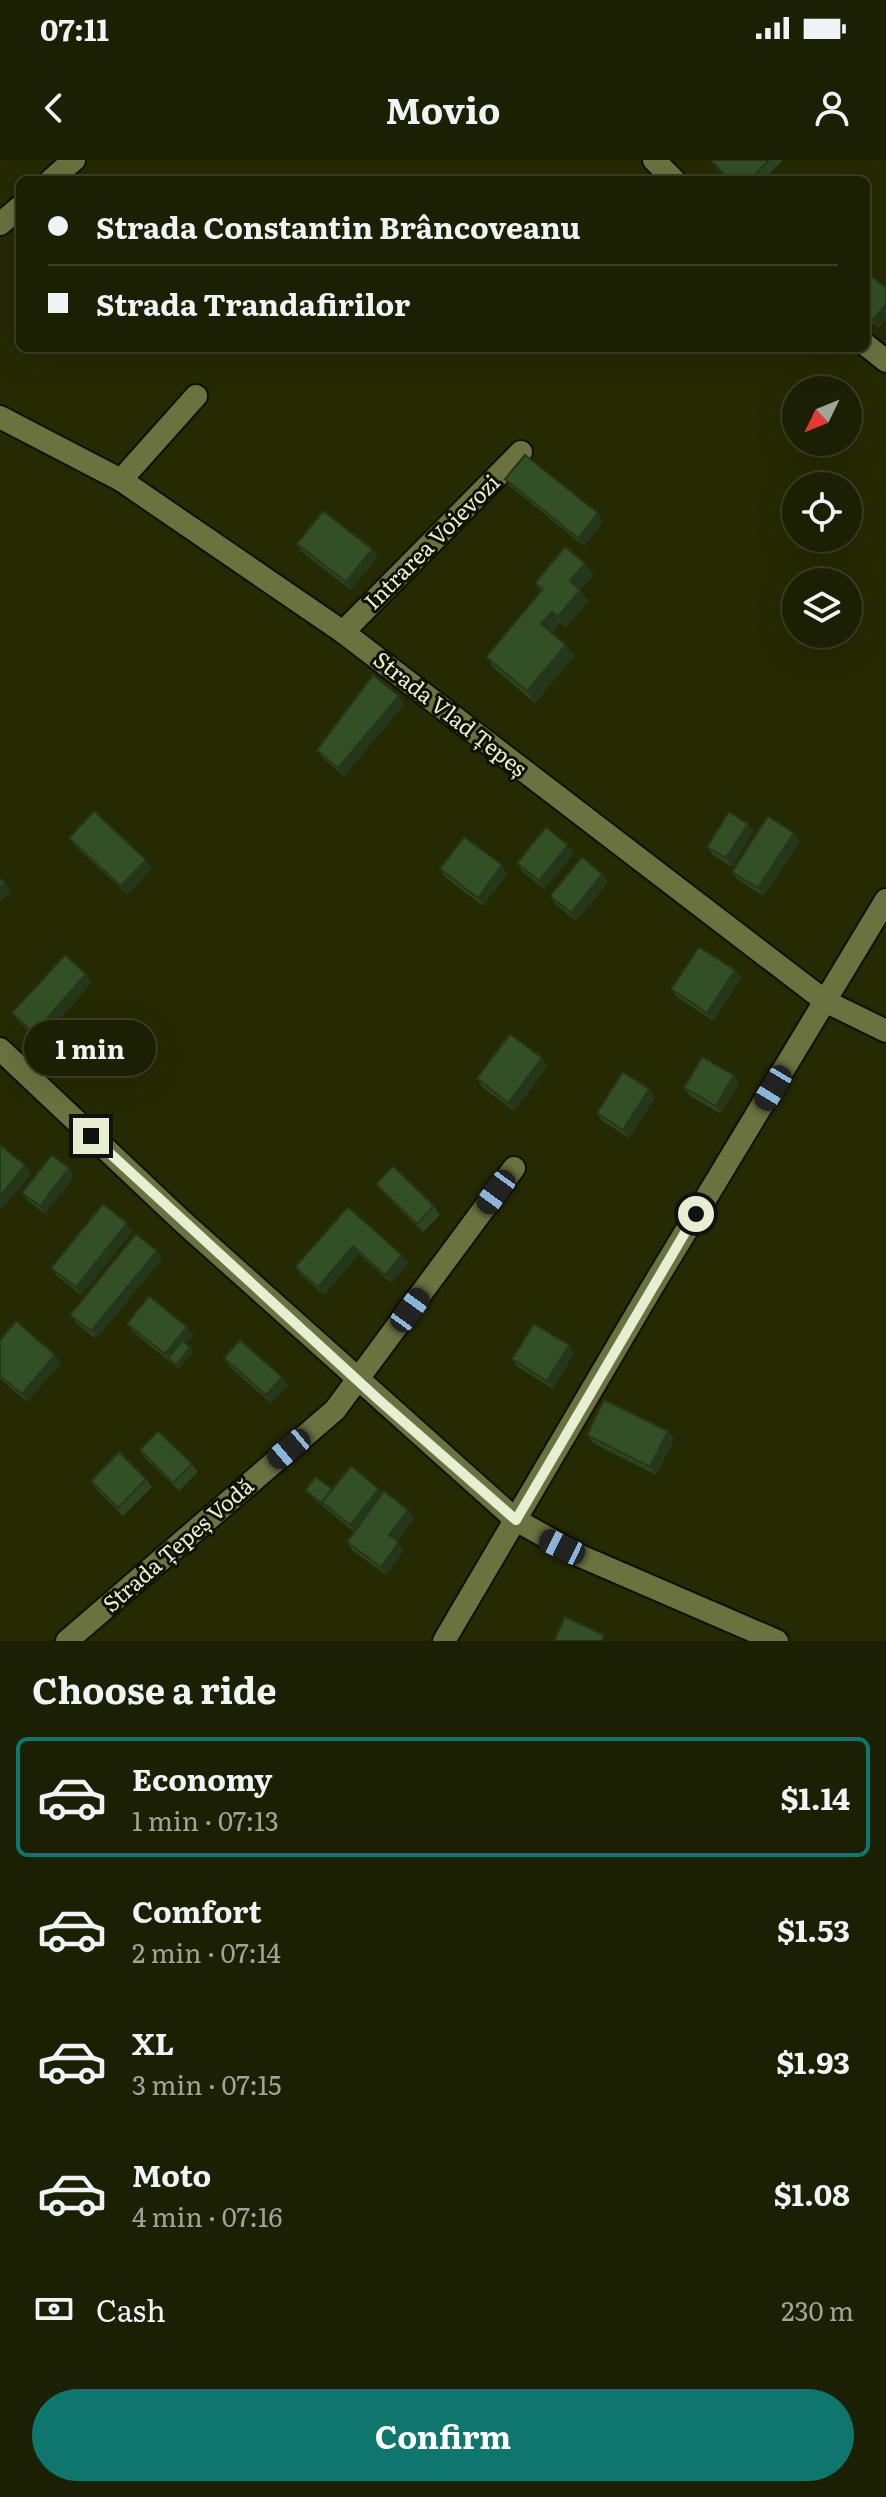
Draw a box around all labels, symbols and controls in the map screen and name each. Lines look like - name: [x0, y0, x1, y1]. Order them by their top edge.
- text: 07:11: [40, 6, 109, 50]
- text: Movio: [386, 82, 500, 135]
- icon: back: [32, 86, 76, 130]
- icon: person: [810, 86, 854, 130]
- text: Strada Constantin Brâncoveanu: [96, 204, 581, 248]
- text: Strada Trandafirilor: [96, 281, 410, 325]
- north arrow: [782, 376, 862, 456]
- map controls: [782, 376, 862, 648]
- street label: Intrarea Voievozi: [356, 466, 506, 616]
- button: locate: [782, 472, 862, 552]
- button: layers: [782, 568, 862, 648]
- street label: Strada Vlad Țepeș: [367, 642, 535, 783]
- callout: 1 min: [25, 1020, 157, 1076]
- text: 1 min: [55, 1028, 125, 1067]
- car: [750, 1061, 796, 1115]
- route end: [73, 1118, 109, 1154]
- car: [472, 1166, 520, 1218]
- route start: [678, 1196, 714, 1232]
- car: [386, 1284, 434, 1336]
- car: [263, 1424, 315, 1474]
- street label: Strada Țepeș Vodă: [94, 1469, 260, 1619]
- car: [535, 1526, 589, 1568]
- text: Choose a ride: [32, 1662, 277, 1715]
- text: Economy: [132, 1756, 272, 1800]
- icon: car: [36, 1761, 108, 1833]
- text: $1.14: [780, 1775, 850, 1819]
- text: 1 min · 07:13: [132, 1800, 279, 1839]
- text: Comfort: [132, 1888, 262, 1932]
- icon: car: [36, 1893, 108, 1965]
- text: $1.53: [777, 1907, 850, 1951]
- text: 2 min · 07:14: [132, 1932, 281, 1971]
- text: XL: [132, 2020, 174, 2064]
- icon: car: [36, 2025, 108, 2097]
- text: $1.93: [776, 2039, 850, 2083]
- text: 3 min · 07:15: [132, 2064, 282, 2103]
- text: Moto: [132, 2152, 211, 2196]
- icon: car: [36, 2157, 108, 2229]
- text: $1.08: [774, 2171, 850, 2215]
- text: 4 min · 07:16: [132, 2196, 283, 2235]
- icon: cash: [32, 2287, 76, 2331]
- text: Cash: [96, 2287, 166, 2331]
- text: 230 m: [781, 2290, 854, 2329]
- button: Confirm: [32, 2389, 854, 2481]

